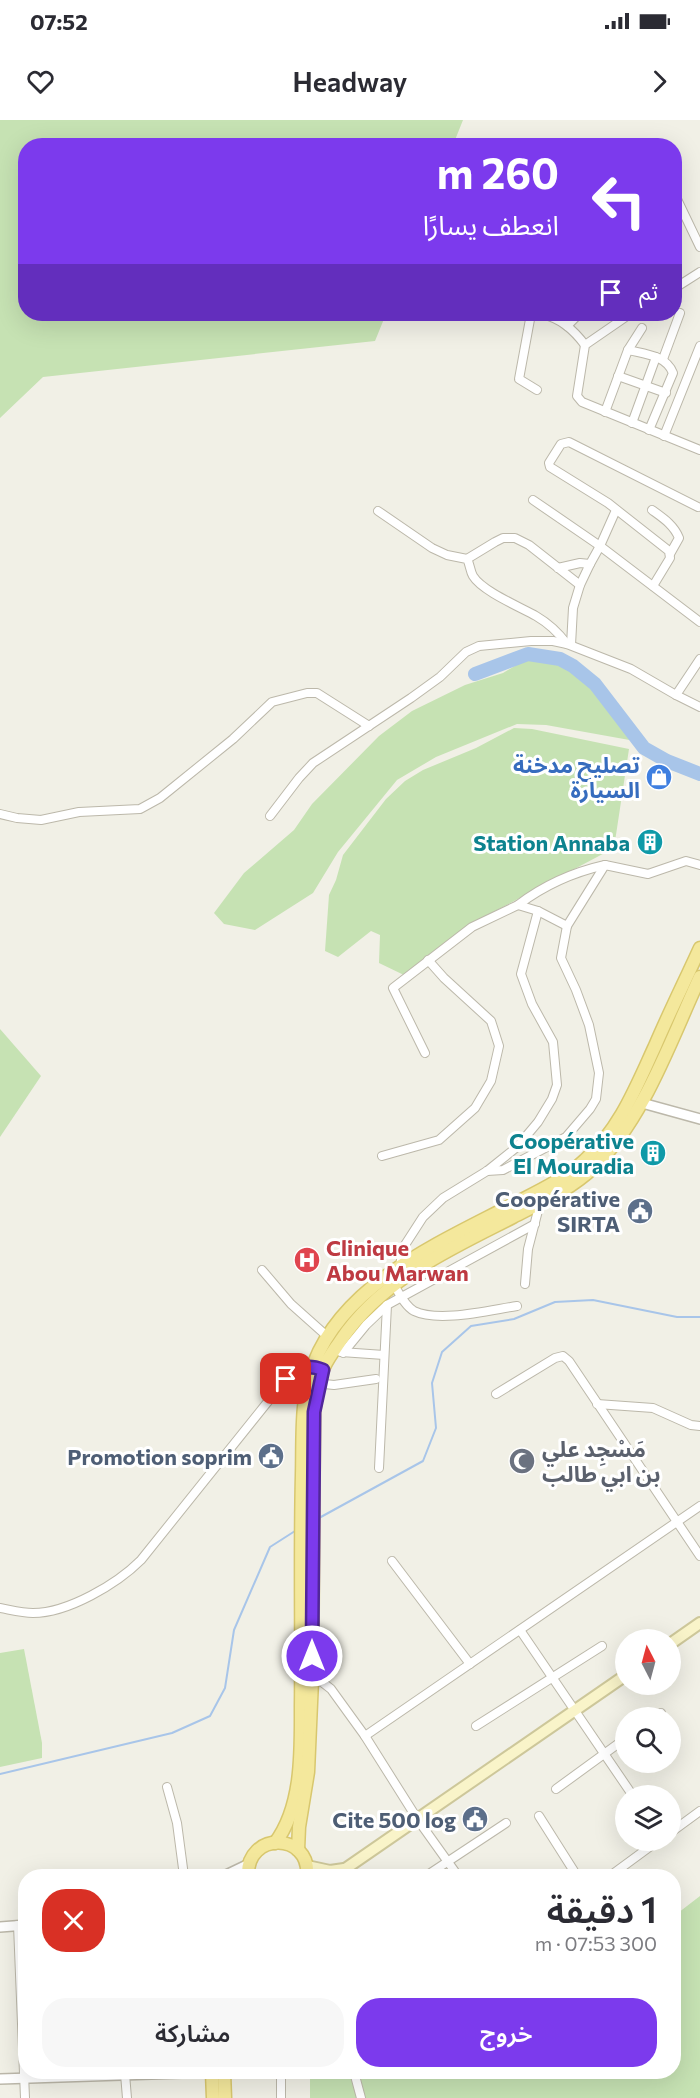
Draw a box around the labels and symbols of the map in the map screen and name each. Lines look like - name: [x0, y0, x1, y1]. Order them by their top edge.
- place label: تصليح مدخنة السيارة: [513, 751, 640, 804]
- shop icon: تصليح مدخنة السيارة: [644, 762, 674, 792]
- building icon: Station Annaba: [635, 827, 665, 857]
- place label: Station Annaba: [473, 829, 630, 856]
- place label: Coopérative El Mouradia: [509, 1127, 634, 1179]
- building icon: Coopérative El Mouradia: [638, 1138, 668, 1168]
- place label: Coopérative SIRTA: [495, 1185, 620, 1237]
- public building icon: Coopérative SIRTA: [625, 1196, 655, 1226]
- place label: Clinique Abou Marwan: [326, 1234, 469, 1286]
- hospital icon: Clinique Abou Marwan: [292, 1245, 322, 1275]
- pin: [260, 1353, 311, 1404]
- place label: مَسْجِد علي بن ابي طالب: [542, 1435, 661, 1492]
- public building icon: Promotion soprim: [256, 1441, 286, 1471]
- place label: Promotion soprim: [67, 1443, 252, 1470]
- mosque icon: مَسْجِد علي بن ابي طالب: [507, 1446, 537, 1476]
- position arrow: [280, 1624, 344, 1688]
- north arrow: [615, 1629, 681, 1695]
- public building icon: Cite 500 log: [460, 1804, 490, 1834]
- place label: Cite 500 log: [332, 1806, 456, 1833]

